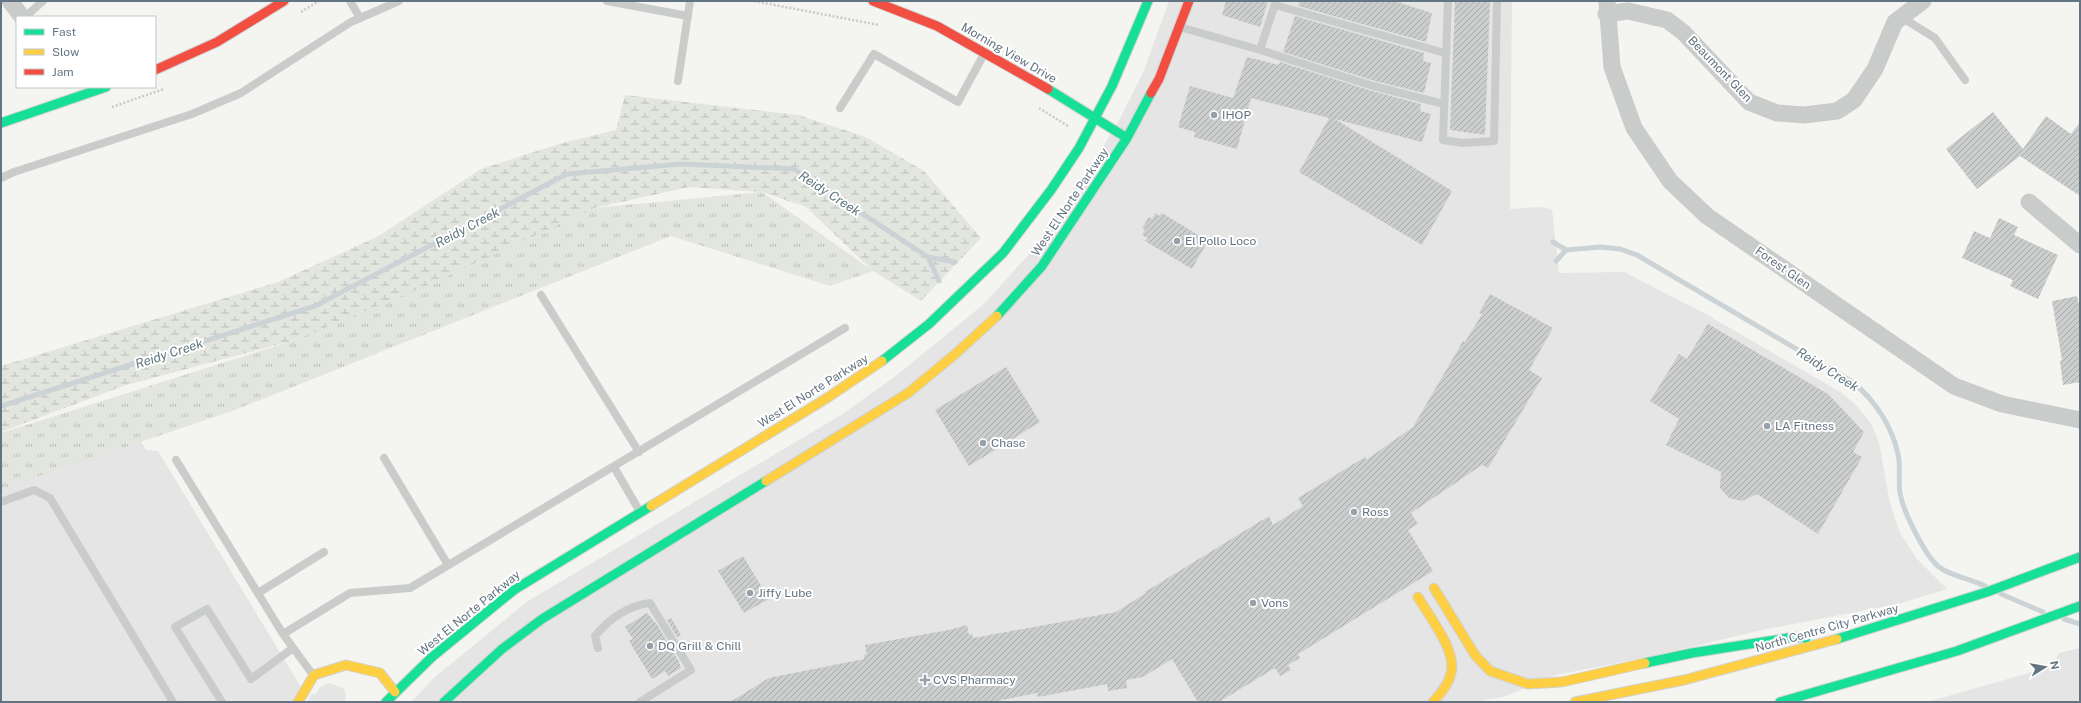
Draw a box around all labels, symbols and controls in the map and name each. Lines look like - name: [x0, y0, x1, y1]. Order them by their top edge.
- legend: [16, 16, 156, 88]
- street label: Morning View Drive: [959, 20, 1059, 86]
- text: Fast: [52, 25, 77, 39]
- street label: Beaumont Glen: [1685, 33, 1755, 105]
- text: Slow: [52, 45, 80, 59]
- text: Jam: [52, 65, 74, 79]
- place label: IHOP: [1222, 108, 1251, 122]
- marker: IHOP: [1209, 110, 1219, 120]
- street label: West El Norte Parkway: [1029, 145, 1112, 259]
- water label: Reidy Creek: [796, 168, 863, 219]
- water label: Reidy Creek: [433, 204, 502, 251]
- place label: El Pollo Loco: [1185, 234, 1257, 248]
- marker: El Pollo Loco: [1172, 236, 1182, 246]
- street label: Forest Glen: [1753, 244, 1813, 292]
- water label: Reidy Creek: [133, 335, 205, 371]
- water label: Reidy Creek: [1794, 344, 1862, 394]
- street label: West El Norte Parkway: [755, 351, 871, 431]
- place label: LA Fitness: [1775, 419, 1834, 433]
- marker: LA Fitness: [1762, 421, 1772, 431]
- place label: Chase: [991, 436, 1026, 450]
- marker: Chase: [978, 438, 988, 448]
- place label: Ross: [1362, 505, 1389, 519]
- marker: Ross: [1349, 507, 1359, 517]
- street label: West El Norte Parkway: [415, 567, 523, 658]
- place label: Jiffy Lube: [758, 586, 812, 600]
- marker: Jiffy Lube: [745, 588, 755, 598]
- place label: Vons: [1261, 596, 1288, 610]
- marker: Vons: [1248, 598, 1258, 608]
- street label: North Centre City Parkway: [1754, 601, 1901, 655]
- place label: DQ Grill & Chill: [658, 639, 742, 653]
- marker: DQ Grill & Chill: [645, 641, 655, 651]
- north arrow: [2025, 647, 2065, 687]
- text: N: [2048, 660, 2062, 670]
- place label: CVS Pharmacy: [933, 673, 1016, 687]
- marker: CVS Pharmacy: [920, 675, 930, 685]

